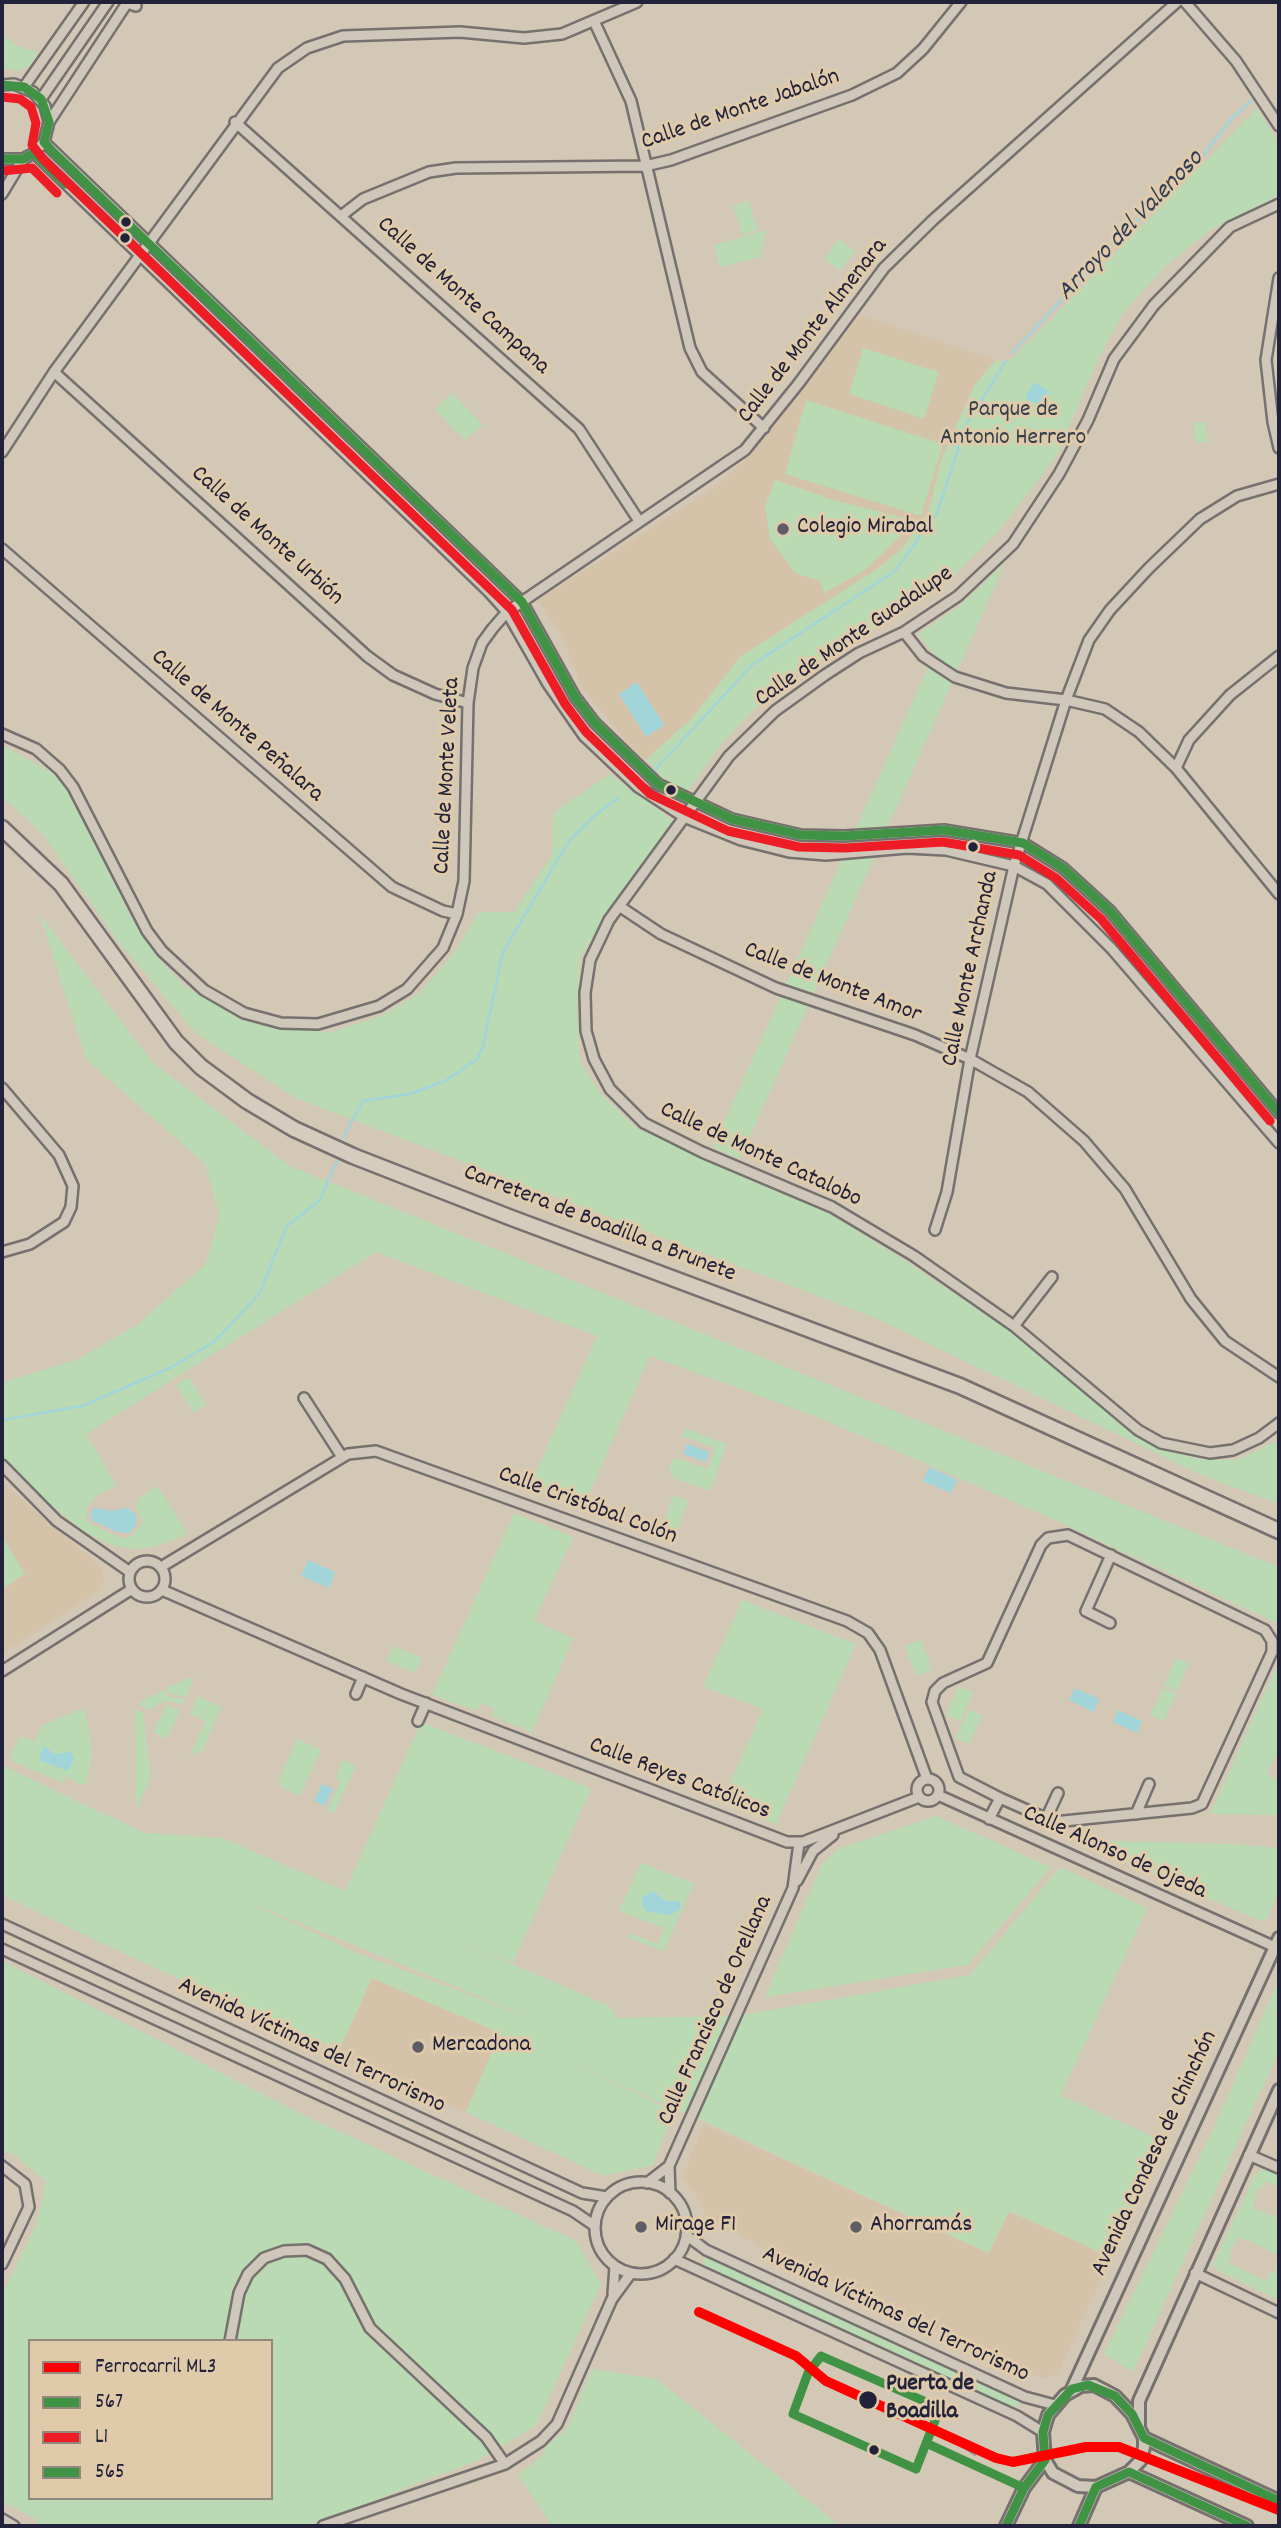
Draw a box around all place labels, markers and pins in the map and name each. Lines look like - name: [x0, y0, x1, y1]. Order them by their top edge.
- unlabelled marker: [119, 215, 133, 229]
- unlabelled marker: [118, 231, 132, 245]
- place label: Colegio Mirabal: [797, 515, 933, 543]
- marker: Colegio Mirabal: [775, 521, 791, 537]
- unlabelled marker: [664, 783, 678, 797]
- unlabelled marker: [966, 840, 980, 854]
- place label: Mercadona: [432, 2033, 531, 2061]
- marker: Mercadona: [410, 2039, 426, 2055]
- place label: Mirage F1: [655, 2213, 736, 2241]
- place label: Ahorramás: [870, 2213, 972, 2241]
- marker: Mirage F1: [633, 2219, 649, 2235]
- marker: Ahorramás: [848, 2219, 864, 2235]
- place label: Puerta de Boadilla: [886, 2372, 974, 2428]
- marker: Puerta de Boadilla: [857, 2389, 879, 2411]
- unlabelled marker: [867, 2443, 881, 2457]

